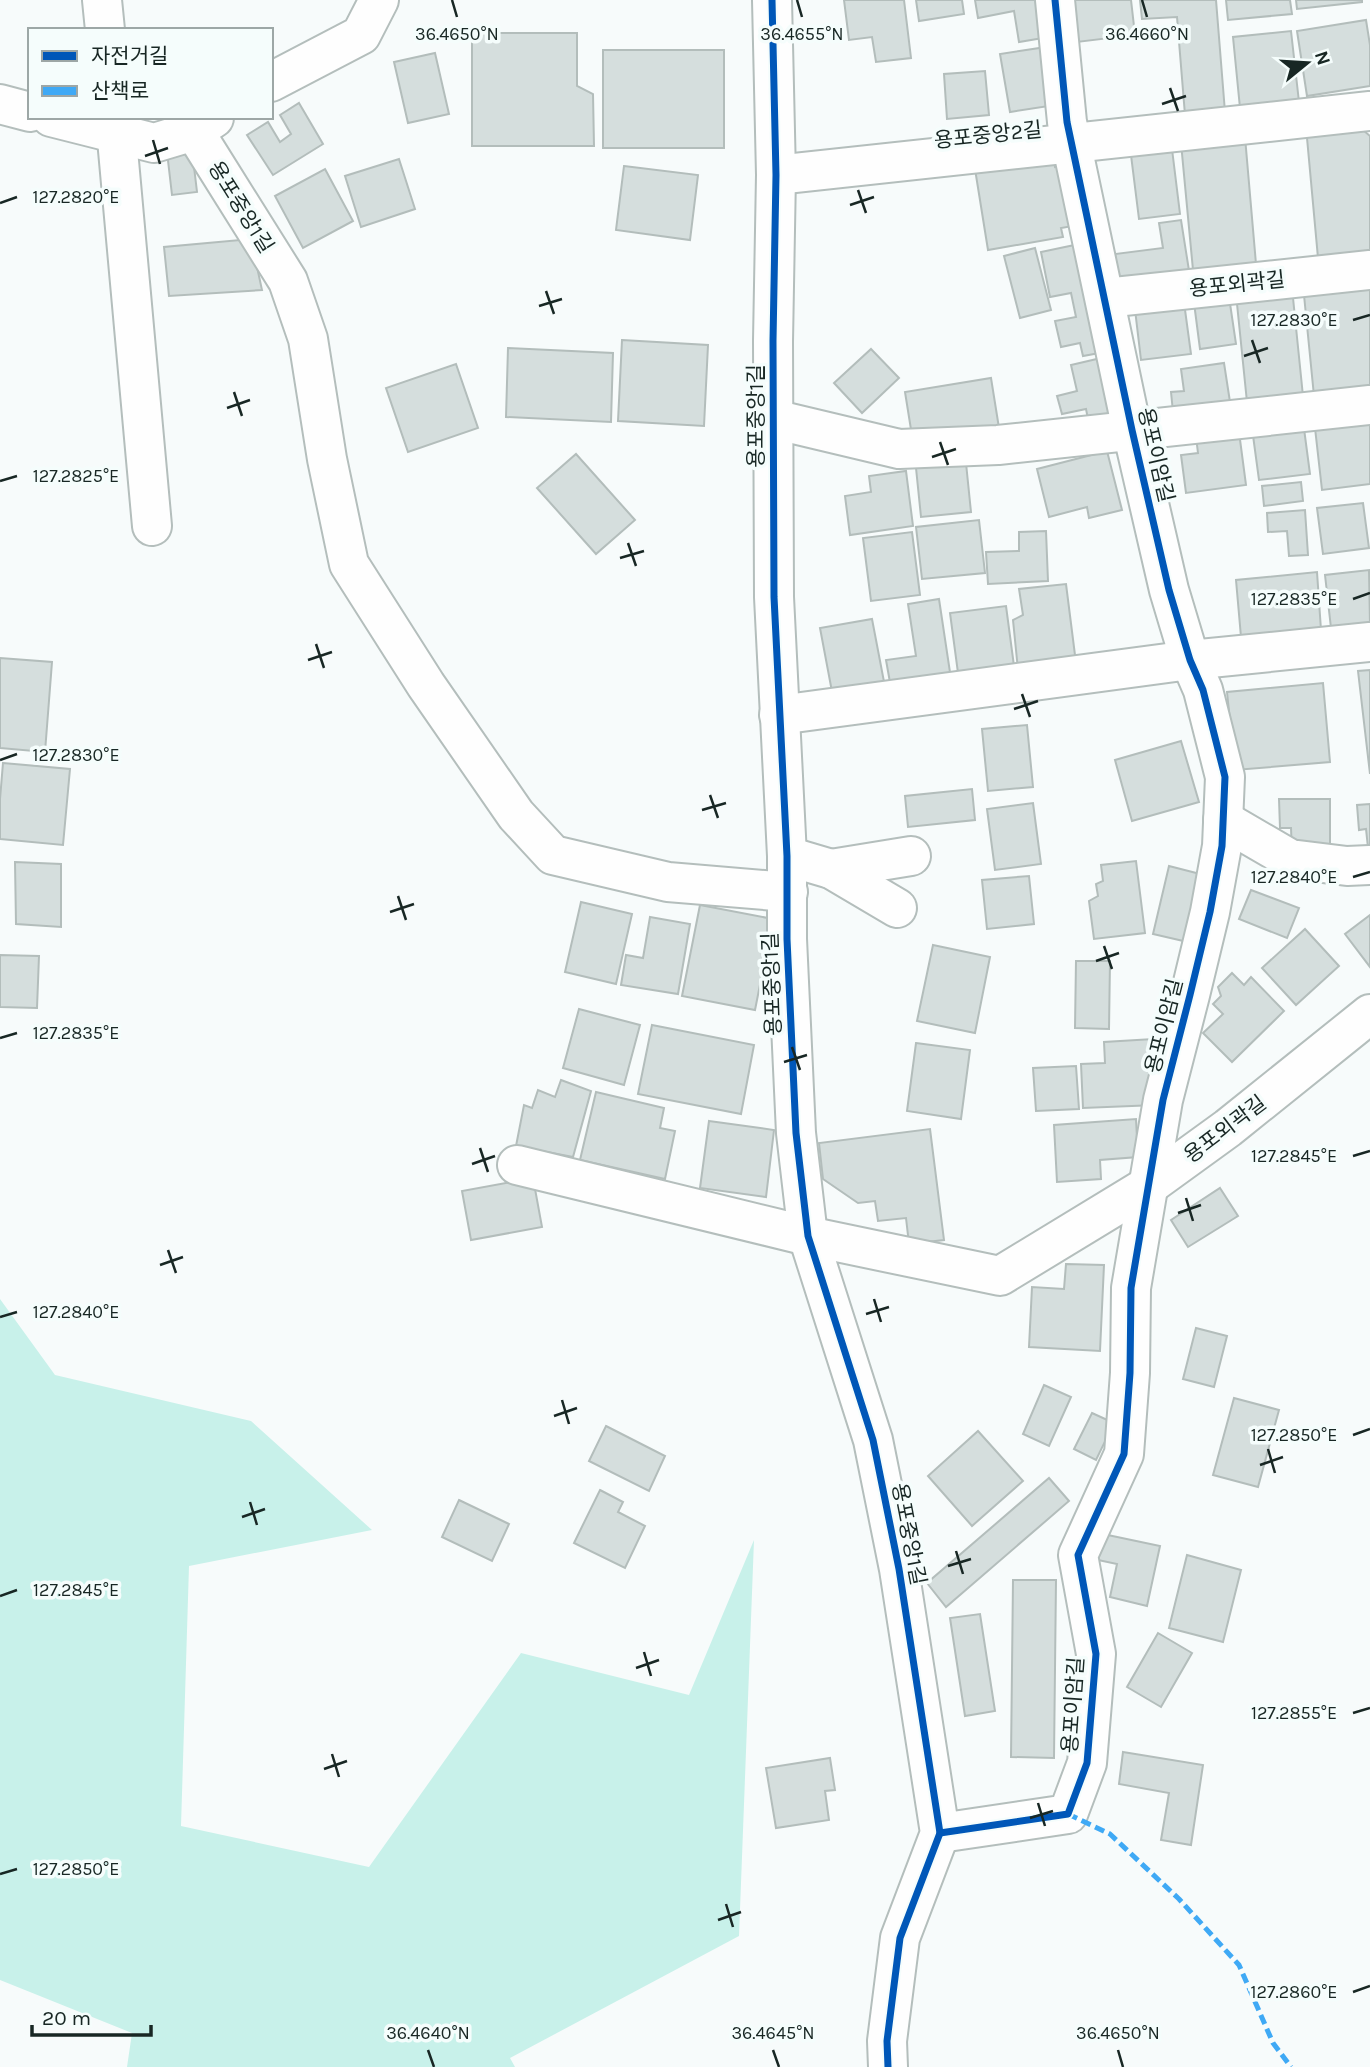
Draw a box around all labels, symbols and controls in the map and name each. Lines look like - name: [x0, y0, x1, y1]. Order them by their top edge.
- text: 36.4650°N: [415, 23, 499, 45]
- text: 36.4655°N: [760, 23, 844, 45]
- text: 36.4660°N: [1105, 23, 1189, 45]
- legend: [28, 28, 273, 119]
- north arrow: [1272, 28, 1342, 98]
- text: 자전거길: [91, 44, 168, 68]
- text: N: [1310, 48, 1335, 68]
- text: 산책로: [91, 79, 149, 103]
- street label: 용포중앙2길: [933, 117, 1043, 153]
- street label: 용포중앙1길: [203, 157, 279, 257]
- text: 127.2820°E: [33, 186, 119, 208]
- street label: 용포외곽길: [1188, 267, 1286, 301]
- text: 127.2830°E: [1250, 309, 1338, 331]
- street label: 용포중앙1길: [744, 364, 768, 468]
- street label: 용포이암길: [1133, 405, 1179, 505]
- text: 127.2825°E: [33, 465, 119, 487]
- text: 127.2835°E: [1251, 588, 1337, 610]
- text: 127.2830°E: [32, 744, 120, 766]
- text: 127.2840°E: [1251, 866, 1337, 888]
- street label: 용포중앙1길: [758, 932, 786, 1036]
- street label: 용포이암길: [1141, 976, 1187, 1076]
- text: 127.2835°E: [33, 1022, 119, 1044]
- street label: 용포외곽길: [1179, 1090, 1271, 1168]
- text: 127.2845°E: [1251, 1145, 1337, 1167]
- text: 127.2840°E: [33, 1301, 119, 1323]
- text: 127.2850°E: [1251, 1424, 1337, 1446]
- street label: 용포중앙1길: [887, 1481, 931, 1587]
- text: 127.2845°E: [33, 1579, 119, 1601]
- street label: 용포이암길: [1058, 1656, 1088, 1754]
- text: 127.2855°E: [1251, 1702, 1337, 1724]
- text: 127.2850°E: [33, 1858, 119, 1880]
- text: 127.2860°E: [1251, 1981, 1337, 2003]
- scale bar: [32, 1994, 150, 2038]
- text: 20 m: [42, 2006, 91, 2030]
- text: 36.4640°N: [386, 2022, 470, 2044]
- text: 36.4645°N: [731, 2022, 815, 2044]
- text: 36.4650°N: [1076, 2022, 1160, 2044]

